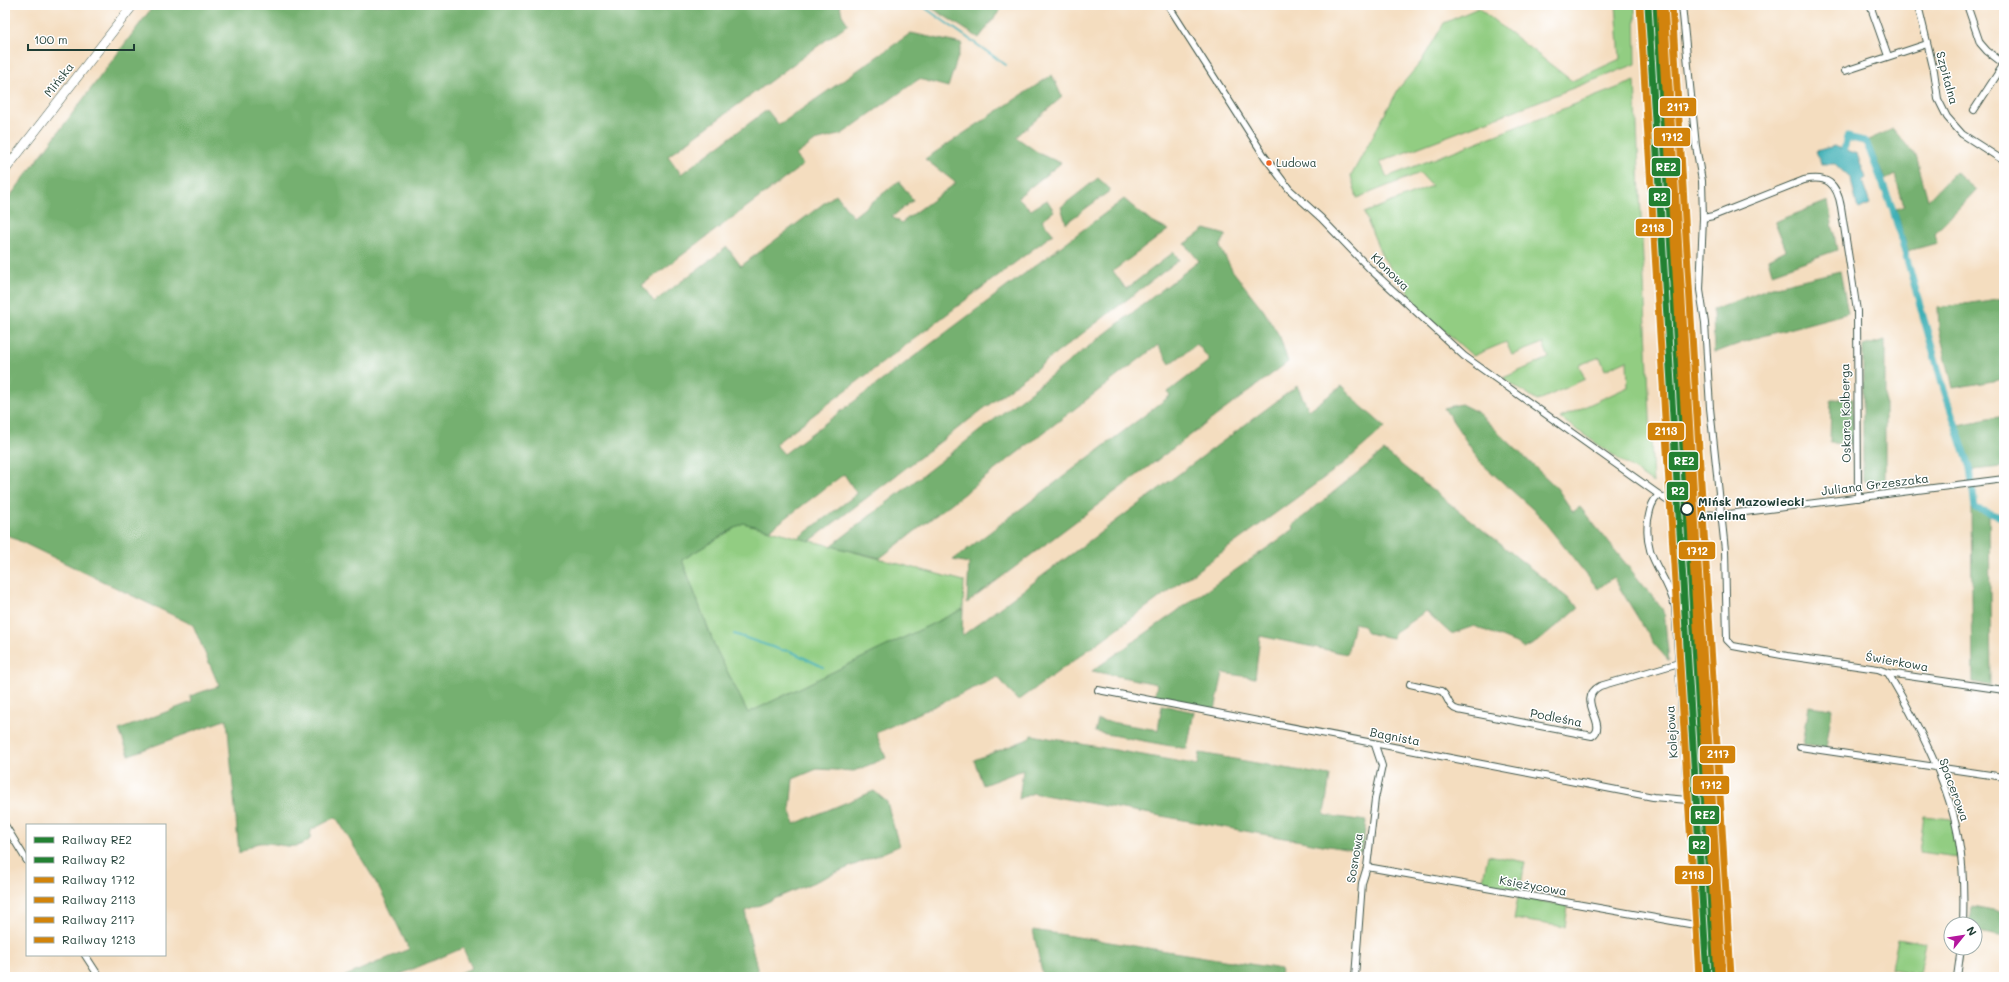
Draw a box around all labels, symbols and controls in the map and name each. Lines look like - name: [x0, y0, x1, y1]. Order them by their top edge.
- scale bar: [28, 26, 134, 52]
- text: 100 m: [34, 31, 68, 47]
- street label: Szpitalna: [1933, 49, 1963, 106]
- street label: Mińska: [40, 59, 77, 100]
- line badge: 2117: [1659, 97, 1697, 117]
- text: 2117: [1667, 99, 1689, 114]
- line badge: 1712: [1653, 127, 1691, 147]
- text: 1712: [1661, 129, 1683, 144]
- place label: Ludowa: [1276, 155, 1317, 170]
- line badge: RE2: [1651, 157, 1681, 177]
- marker: Ludowa: [1264, 158, 1274, 168]
- text: RE2: [1656, 159, 1676, 174]
- line badge: R2: [1648, 187, 1671, 207]
- text: R2: [1653, 189, 1667, 204]
- line badge: 2113: [1635, 218, 1672, 237]
- text: 2113: [1642, 220, 1665, 235]
- street label: Klonowa: [1368, 249, 1414, 294]
- street label: Oskara Kolberga: [1836, 363, 1854, 463]
- line badge: 2113: [1647, 422, 1685, 441]
- text: 2113: [1655, 423, 1678, 438]
- line badge: RE2: [1668, 451, 1699, 471]
- text: RE2: [1674, 453, 1694, 468]
- street label: Juliana Grzeszaka: [1820, 469, 1930, 499]
- line badge: R2: [1666, 481, 1689, 501]
- text: R2: [1671, 483, 1685, 498]
- place label: Mińsk Mazowiecki Anielina: [1698, 493, 1805, 523]
- marker: Mińsk Mazowiecki Anielina: [1680, 502, 1694, 516]
- line badge: 1712: [1678, 541, 1716, 560]
- text: 1712: [1686, 543, 1708, 558]
- street label: Świerkowa: [1865, 648, 1930, 674]
- street label: Podleśna: [1529, 704, 1583, 730]
- street label: Kolejowa: [1661, 705, 1681, 759]
- street label: Bagnista: [1369, 723, 1422, 749]
- line badge: 2117: [1699, 745, 1736, 764]
- text: 2117: [1707, 746, 1729, 761]
- street label: Spacerowa: [1936, 756, 1974, 823]
- line badge: 1712: [1692, 775, 1730, 795]
- text: 1712: [1700, 777, 1722, 792]
- line badge: RE2: [1690, 805, 1720, 825]
- text: RE2: [1695, 807, 1715, 822]
- legend: [26, 824, 166, 956]
- text: Railway RE2: [62, 831, 132, 847]
- street label: Sosnowa: [1342, 832, 1366, 884]
- line badge: R2: [1688, 835, 1710, 855]
- text: R2: [1692, 837, 1706, 852]
- text: Railway R2: [62, 851, 125, 867]
- line badge: 2113: [1674, 865, 1712, 885]
- text: 2113: [1682, 867, 1705, 882]
- text: Railway 1712: [62, 871, 135, 887]
- street label: Księżycowa: [1498, 871, 1568, 899]
- text: Railway 2113: [62, 891, 135, 907]
- text: Railway 2117: [62, 911, 135, 927]
- north arrow: [1943, 916, 1983, 956]
- text: N: [1964, 923, 1981, 938]
- text: Railway 1213: [62, 931, 135, 947]

